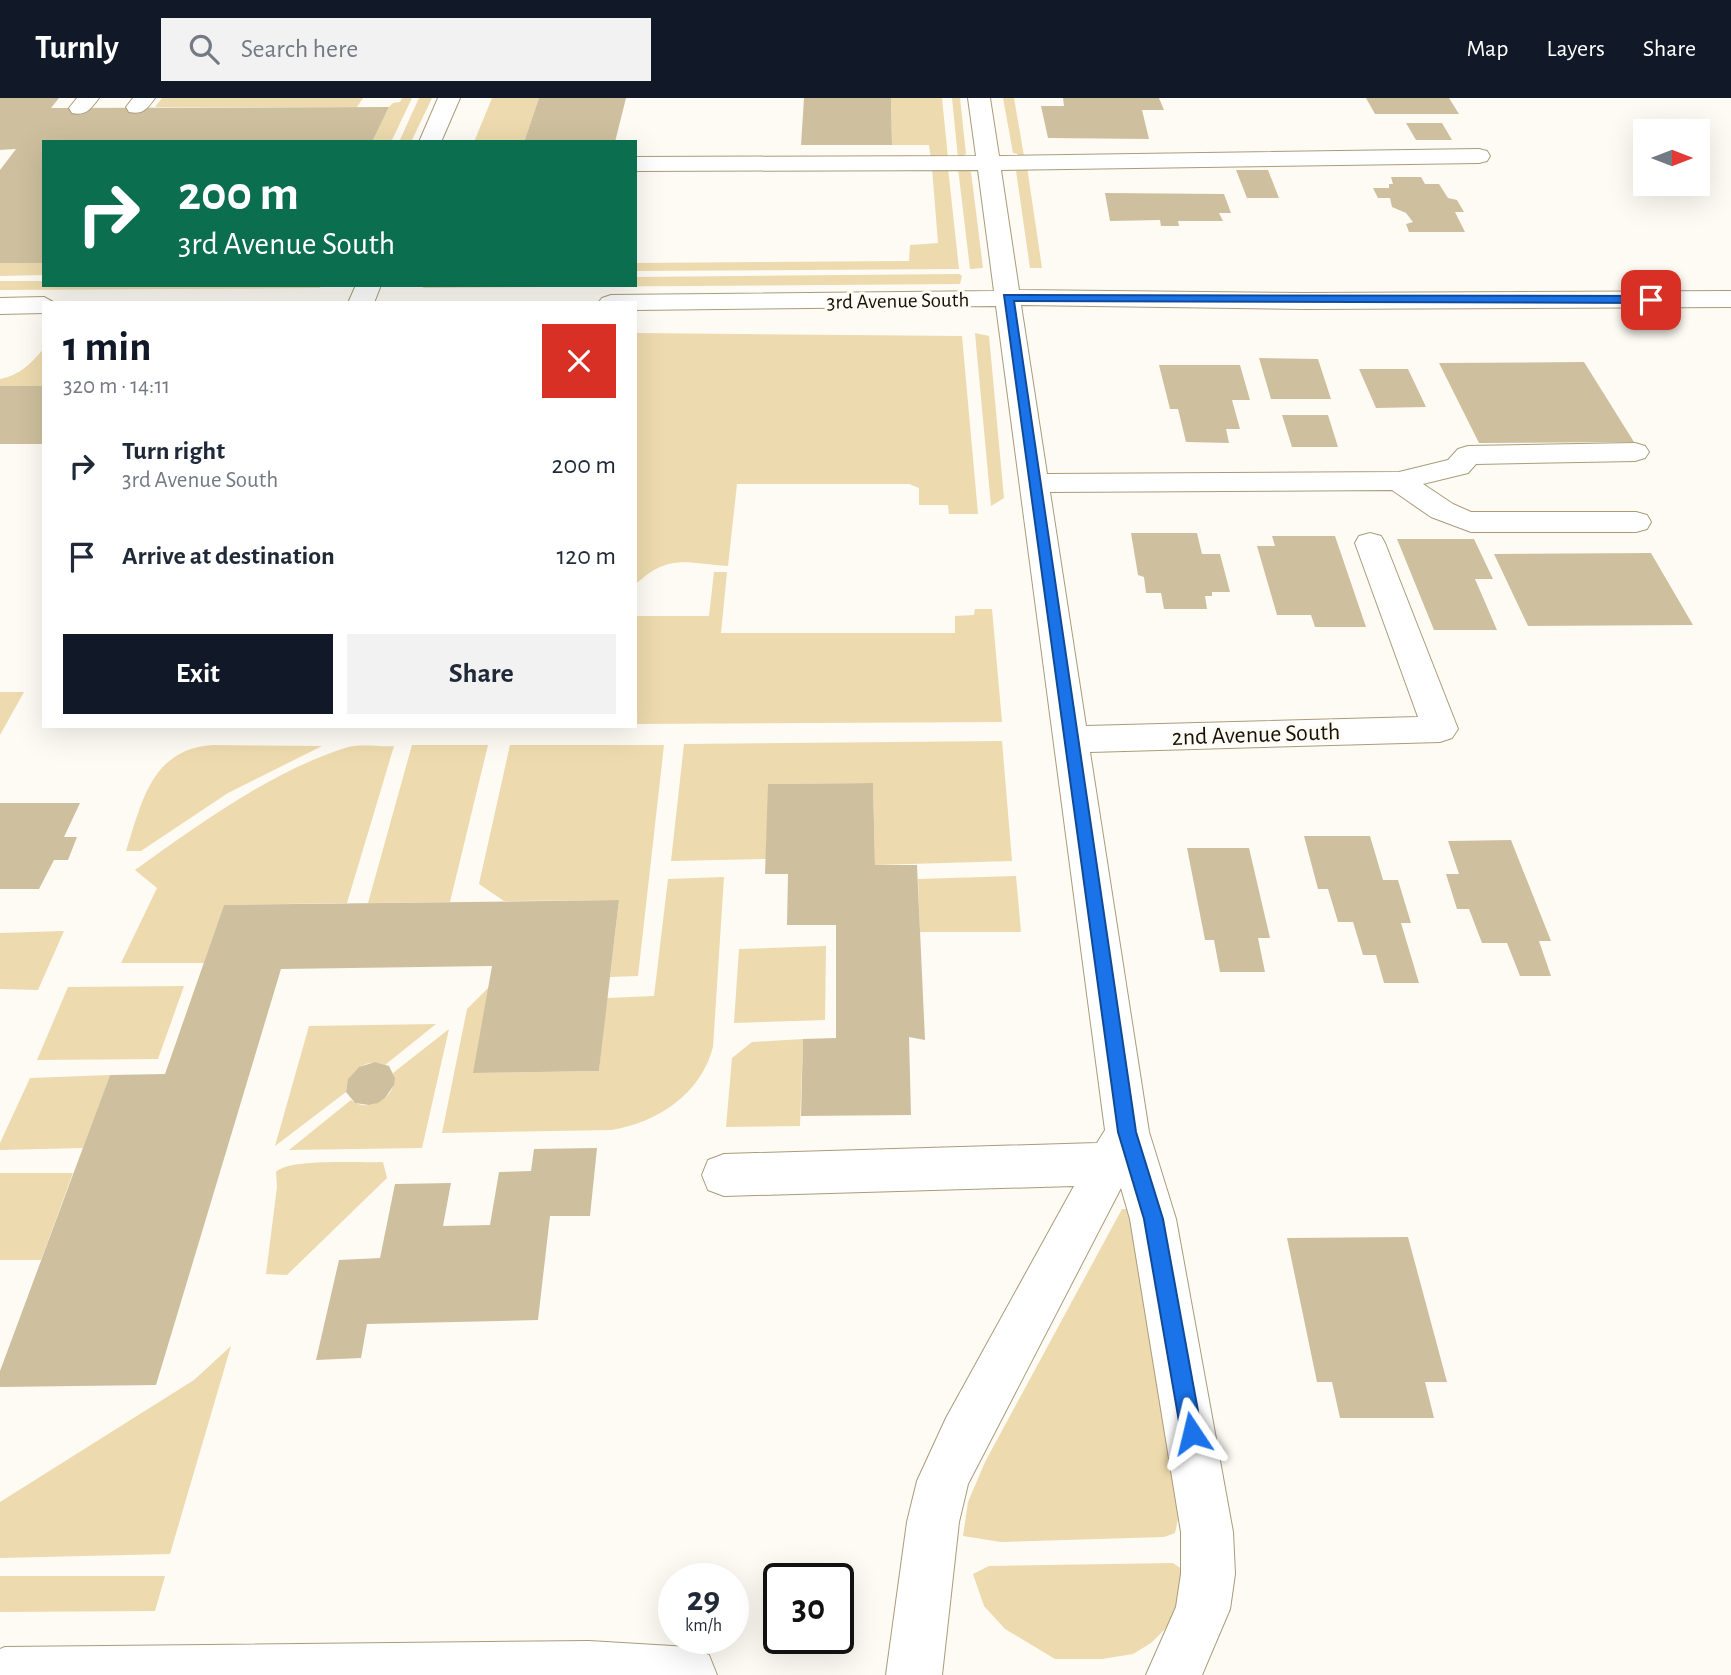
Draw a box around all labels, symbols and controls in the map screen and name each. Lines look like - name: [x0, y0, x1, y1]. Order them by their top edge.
- search box: [161, 18, 651, 81]
- icon: search: [185, 30, 223, 68]
- text: Turnly: [35, 32, 119, 65]
- text: Search here: [241, 36, 358, 62]
- text: Map: [1466, 37, 1508, 61]
- text: Layers: [1546, 37, 1605, 61]
- text: Share: [1643, 37, 1696, 61]
- north arrow: [1633, 119, 1710, 196]
- map controls: [1633, 119, 1710, 196]
- icon: right: [63, 168, 154, 259]
- text: 200 m: [178, 170, 299, 219]
- text: 3rd Avenue South: [178, 228, 395, 260]
- pin: [1621, 270, 1681, 330]
- icon: arrive: [1632, 281, 1670, 319]
- street label: 3rd Avenue South: [827, 289, 969, 313]
- button: close: [542, 324, 616, 398]
- text: 1 min: [63, 326, 152, 368]
- text: 320 m · 14:11: [63, 375, 170, 398]
- text: Turn right: [122, 438, 225, 464]
- icon: right: [63, 447, 101, 485]
- text: 200 m: [552, 452, 616, 478]
- text: 3rd Avenue South: [122, 469, 278, 492]
- icon: arrive: [63, 538, 101, 576]
- text: Arrive at destination: [122, 543, 335, 569]
- text: 120 m: [556, 543, 616, 569]
- button: Exit: [63, 634, 333, 714]
- button: Share: [347, 634, 616, 714]
- street label: 2nd Avenue South: [1171, 720, 1341, 750]
- position arrow: [1155, 1396, 1229, 1470]
- speed limit sign: 30: [763, 1563, 854, 1654]
- text: 29: [687, 1582, 720, 1617]
- text: km/h: [685, 1617, 722, 1635]

